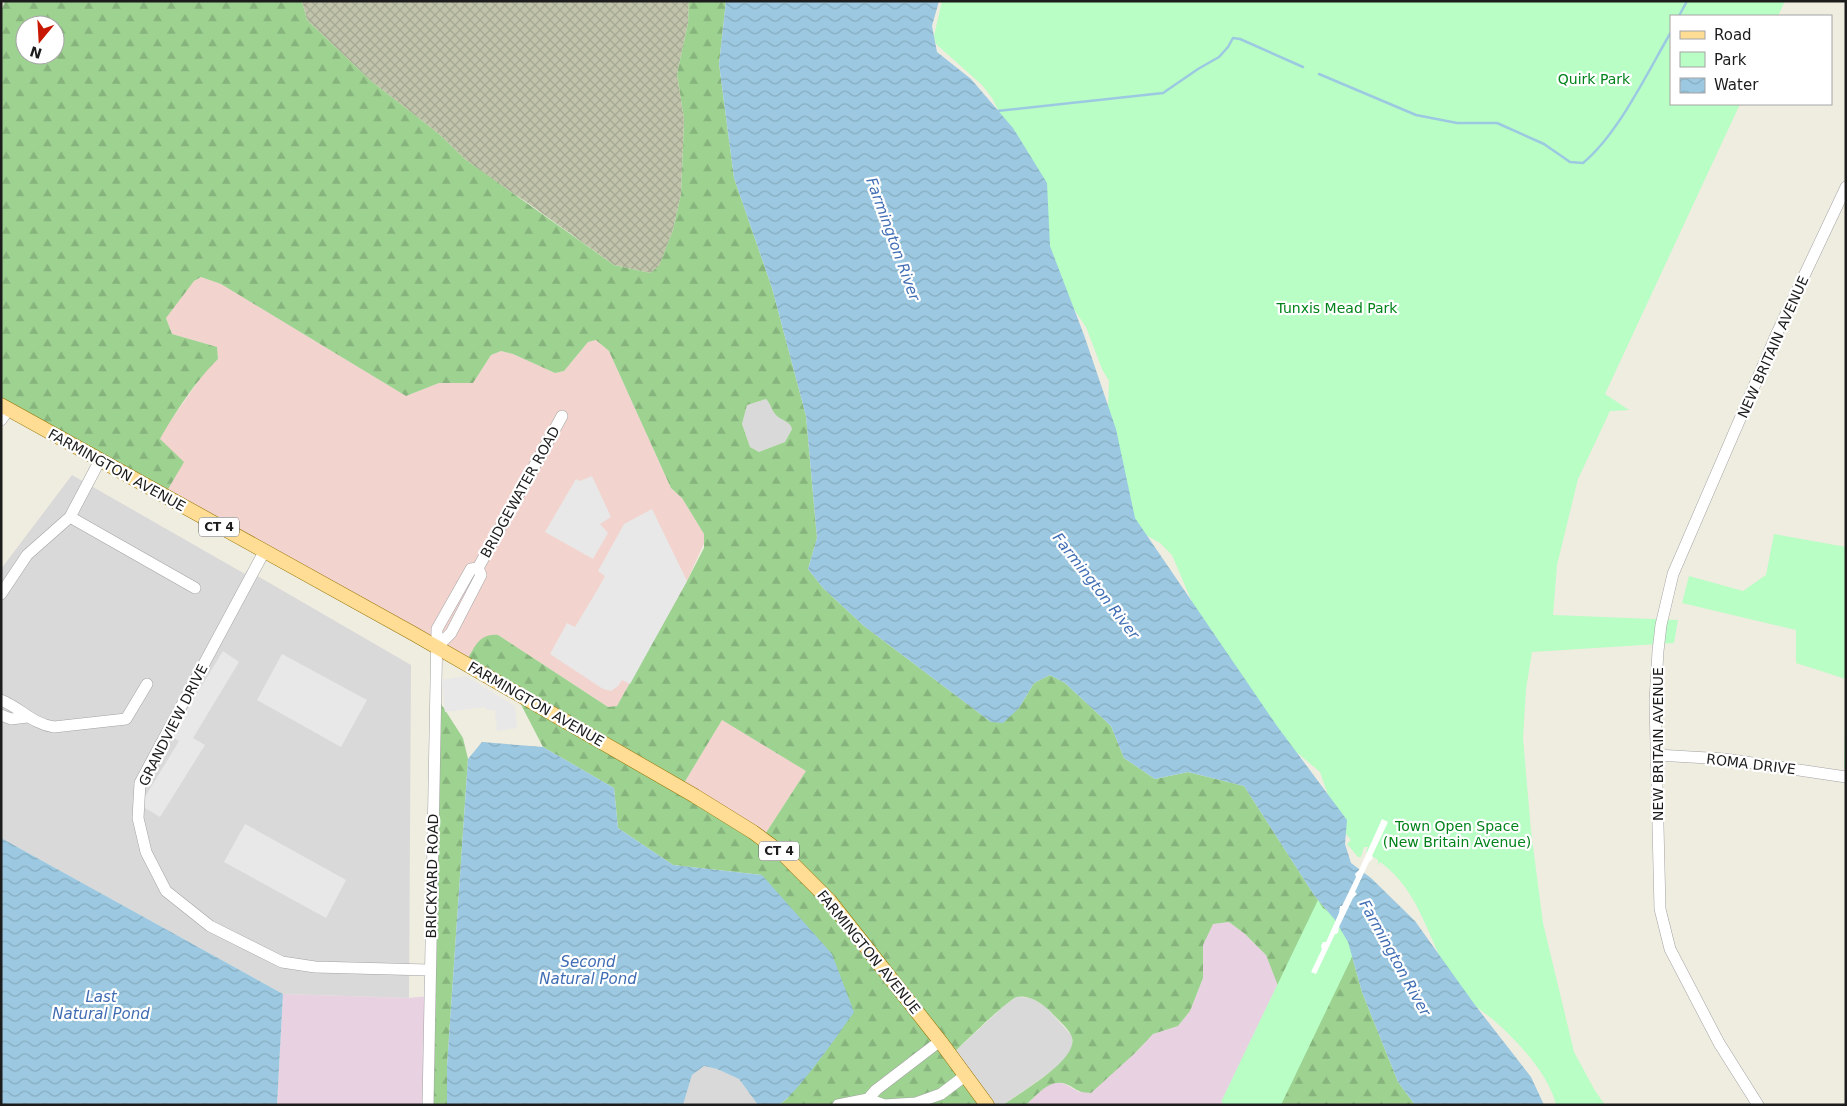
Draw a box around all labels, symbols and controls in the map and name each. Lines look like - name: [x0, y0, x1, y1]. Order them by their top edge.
- north arrow: [15, 15, 65, 65]
- legend: [1670, 15, 1832, 105]
- text: Road: [1714, 26, 1752, 44]
- text: N: [28, 43, 44, 62]
- text: Park: [1714, 51, 1747, 69]
- park label: Quirk Park: [1558, 71, 1631, 87]
- text: Water: [1714, 76, 1759, 94]
- water label: Farmington River: [862, 175, 924, 304]
- street label: NEW BRITAIN AVENUE: [1734, 273, 1812, 421]
- park label: Tunxis Mead Park: [1276, 300, 1398, 316]
- street label: BRIDGEWATER ROAD: [477, 423, 563, 561]
- street label: FARMINGTON AVENUE: [46, 426, 188, 514]
- road number: CT 4: [199, 518, 239, 536]
- water label: Farmington River: [1049, 529, 1144, 643]
- street label: FARMINGTON AVENUE: [465, 659, 607, 749]
- street label: GRANDVIEW DRIVE: [135, 661, 211, 789]
- street label: NEW BRITAIN AVENUE: [1650, 667, 1666, 821]
- street label: ROMA DRIVE: [1705, 751, 1797, 777]
- street label: BRICKYARD ROAD: [423, 813, 441, 939]
- park label: Town Open Space (New Britain Avenue): [1383, 818, 1531, 850]
- road number: CT 4: [759, 841, 799, 860]
- street label: FARMINGTON AVENUE: [814, 887, 924, 1017]
- water label: Farmington River: [1356, 897, 1435, 1020]
- water label: Second Natural Pond: [539, 953, 637, 988]
- water label: Last Natural Pond: [52, 988, 150, 1023]

